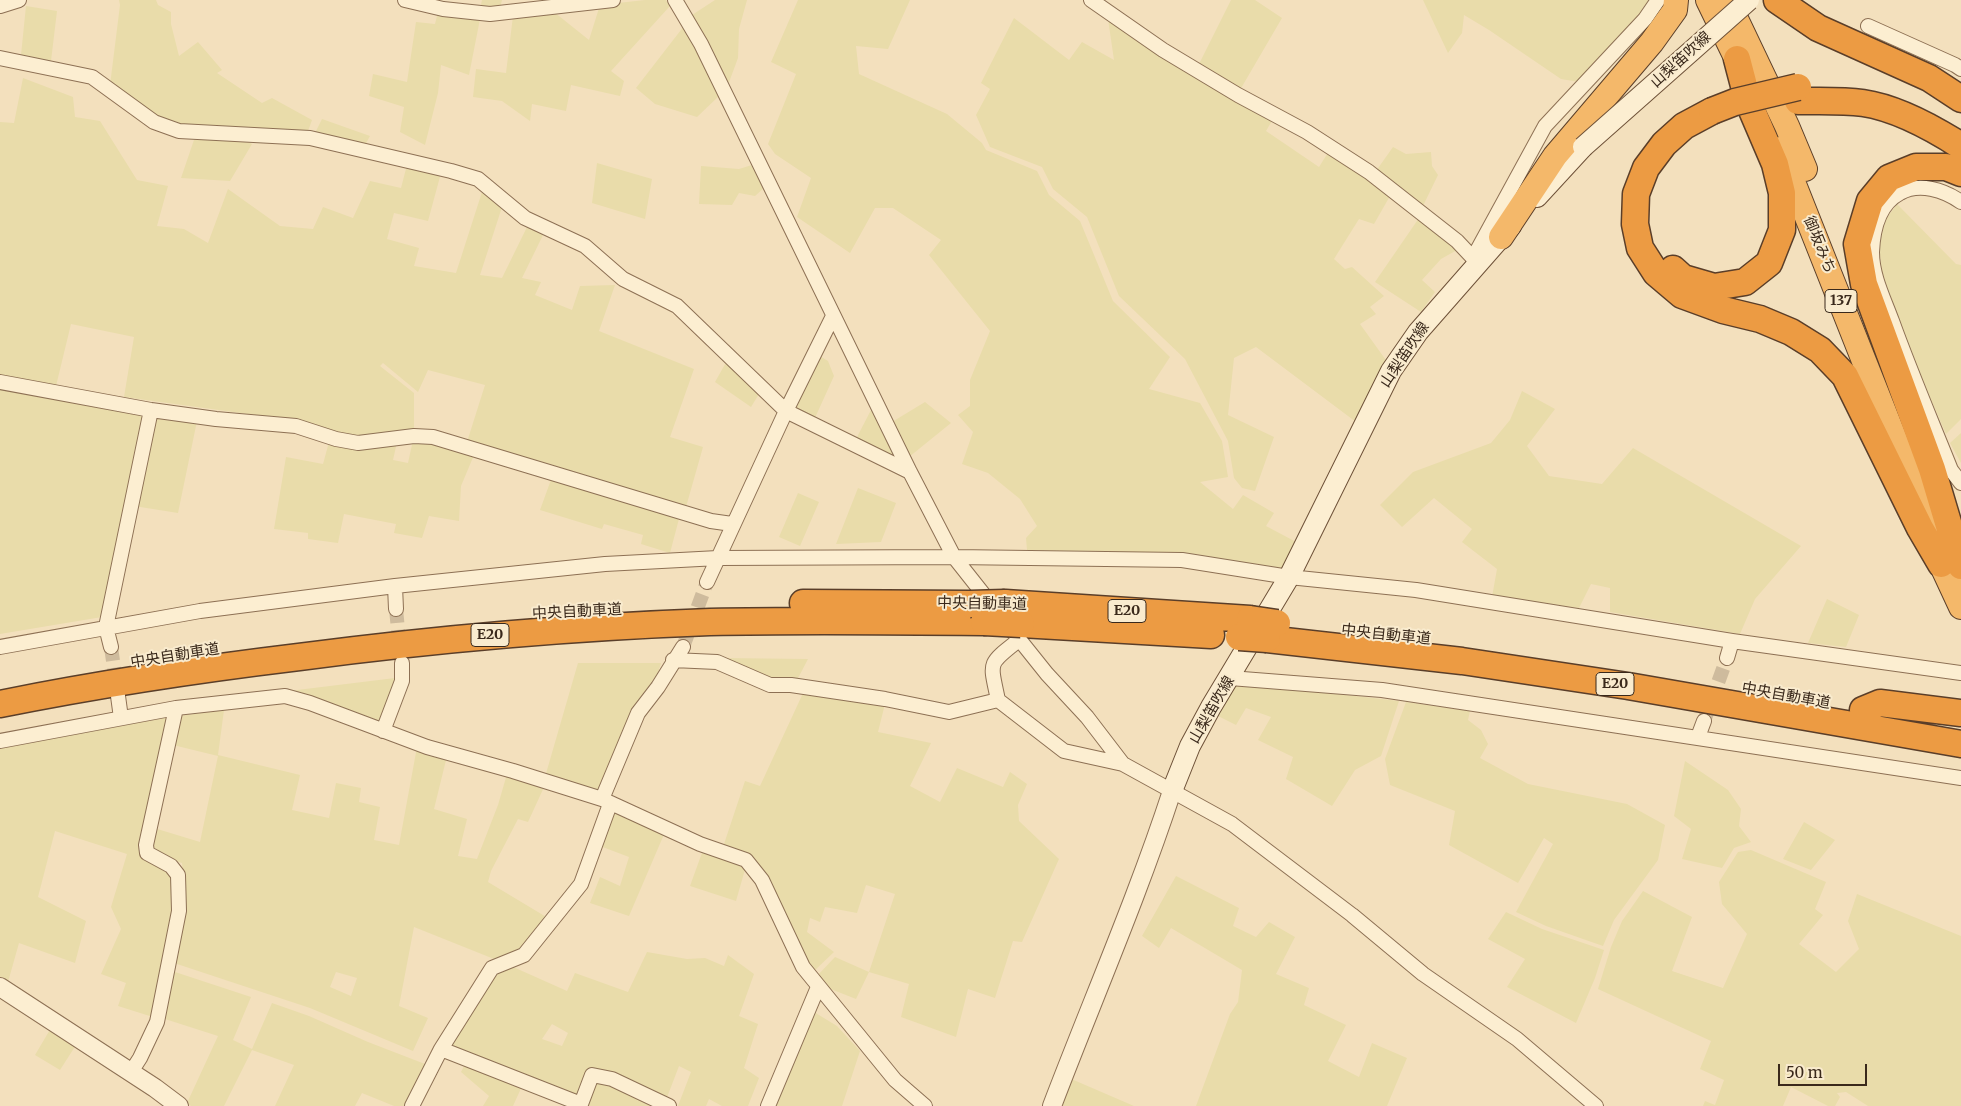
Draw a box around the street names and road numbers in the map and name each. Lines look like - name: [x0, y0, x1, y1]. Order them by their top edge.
- street label: 山梨笛吹線: [1647, 28, 1715, 92]
- street label: 御坂みち: [1799, 214, 1839, 276]
- road number: 137: [1825, 290, 1857, 312]
- street label: 山梨笛吹線: [1377, 319, 1433, 391]
- street label: 中央自動車道: [937, 594, 1027, 614]
- road number: E20: [1108, 600, 1146, 622]
- street label: 中央自動車道: [532, 601, 622, 623]
- street label: 中央自動車道: [1340, 621, 1432, 649]
- road number: E20: [471, 624, 509, 646]
- street label: 中央自動車道: [129, 640, 221, 672]
- road number: E20: [1596, 672, 1634, 696]
- street label: 山梨笛吹線: [1185, 673, 1239, 747]
- street label: 中央自動車道: [1740, 679, 1832, 713]

